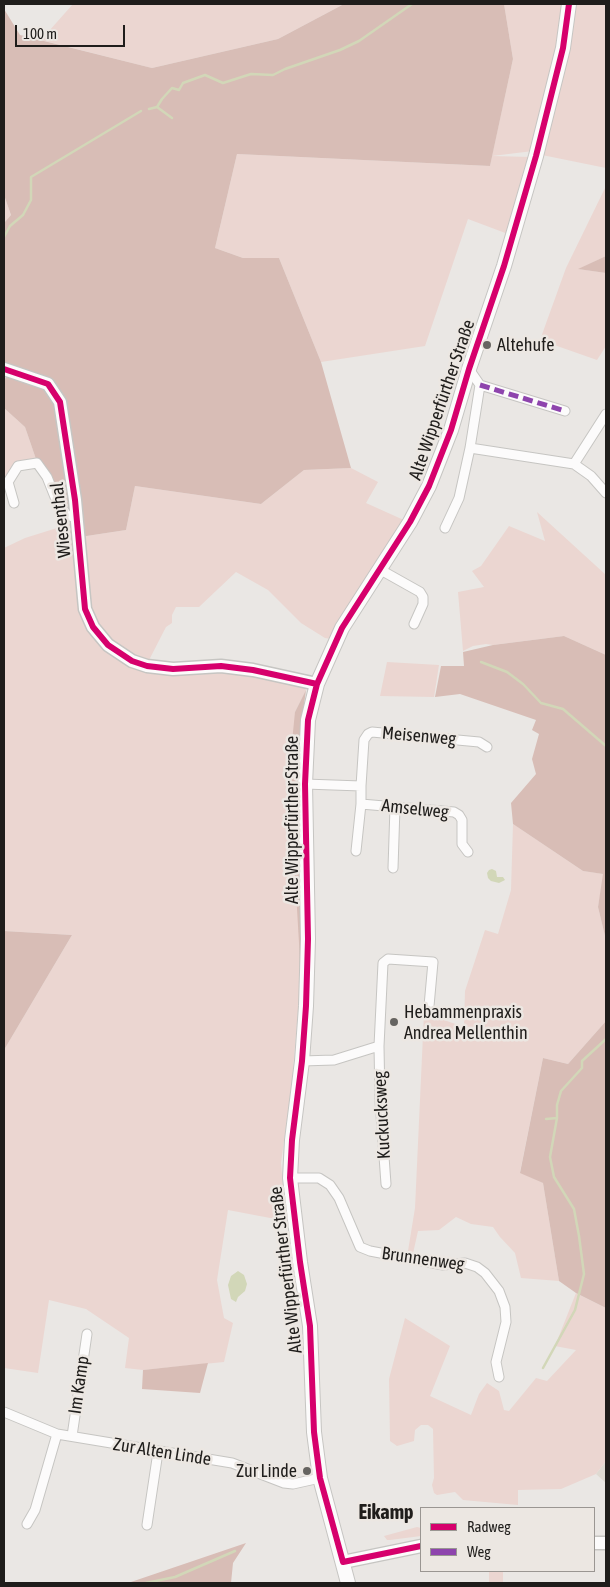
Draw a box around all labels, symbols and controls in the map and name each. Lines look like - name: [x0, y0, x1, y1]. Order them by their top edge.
- scale bar: [18, 15, 128, 47]
- text: 100 m: [23, 25, 57, 42]
- street label: Alte Wipperfürther Straße: [404, 317, 480, 483]
- place label: Altehufe: [497, 334, 554, 356]
- marker: Altehufe: [481, 339, 493, 351]
- street label: Wiesenthal: [46, 481, 76, 559]
- street label: Meisenweg: [381, 722, 457, 750]
- street label: Alte Wipperfürther Straße: [281, 736, 303, 904]
- street label: Amselweg: [380, 795, 450, 823]
- place label: Hebammenpraxis Andrea Mellenthin: [404, 1001, 528, 1044]
- marker: Hebammenpraxis Andrea Mellenthin: [388, 1016, 400, 1028]
- street label: Kuckucksweg: [369, 1070, 395, 1160]
- street label: Alte Wipperfürther Straße: [265, 1185, 307, 1355]
- street label: Brunnenweg: [380, 1243, 466, 1275]
- street label: Im Kamp: [64, 1355, 94, 1415]
- street label: Zur Alten Linde: [111, 1434, 213, 1470]
- place label: Zur Linde: [236, 1460, 297, 1482]
- marker: Zur Linde: [301, 1465, 313, 1477]
- district label: Eikamp: [358, 1501, 414, 1525]
- legend: [420, 1507, 595, 1572]
- text: Radweg: [467, 1518, 511, 1535]
- text: Weg: [467, 1543, 491, 1560]

